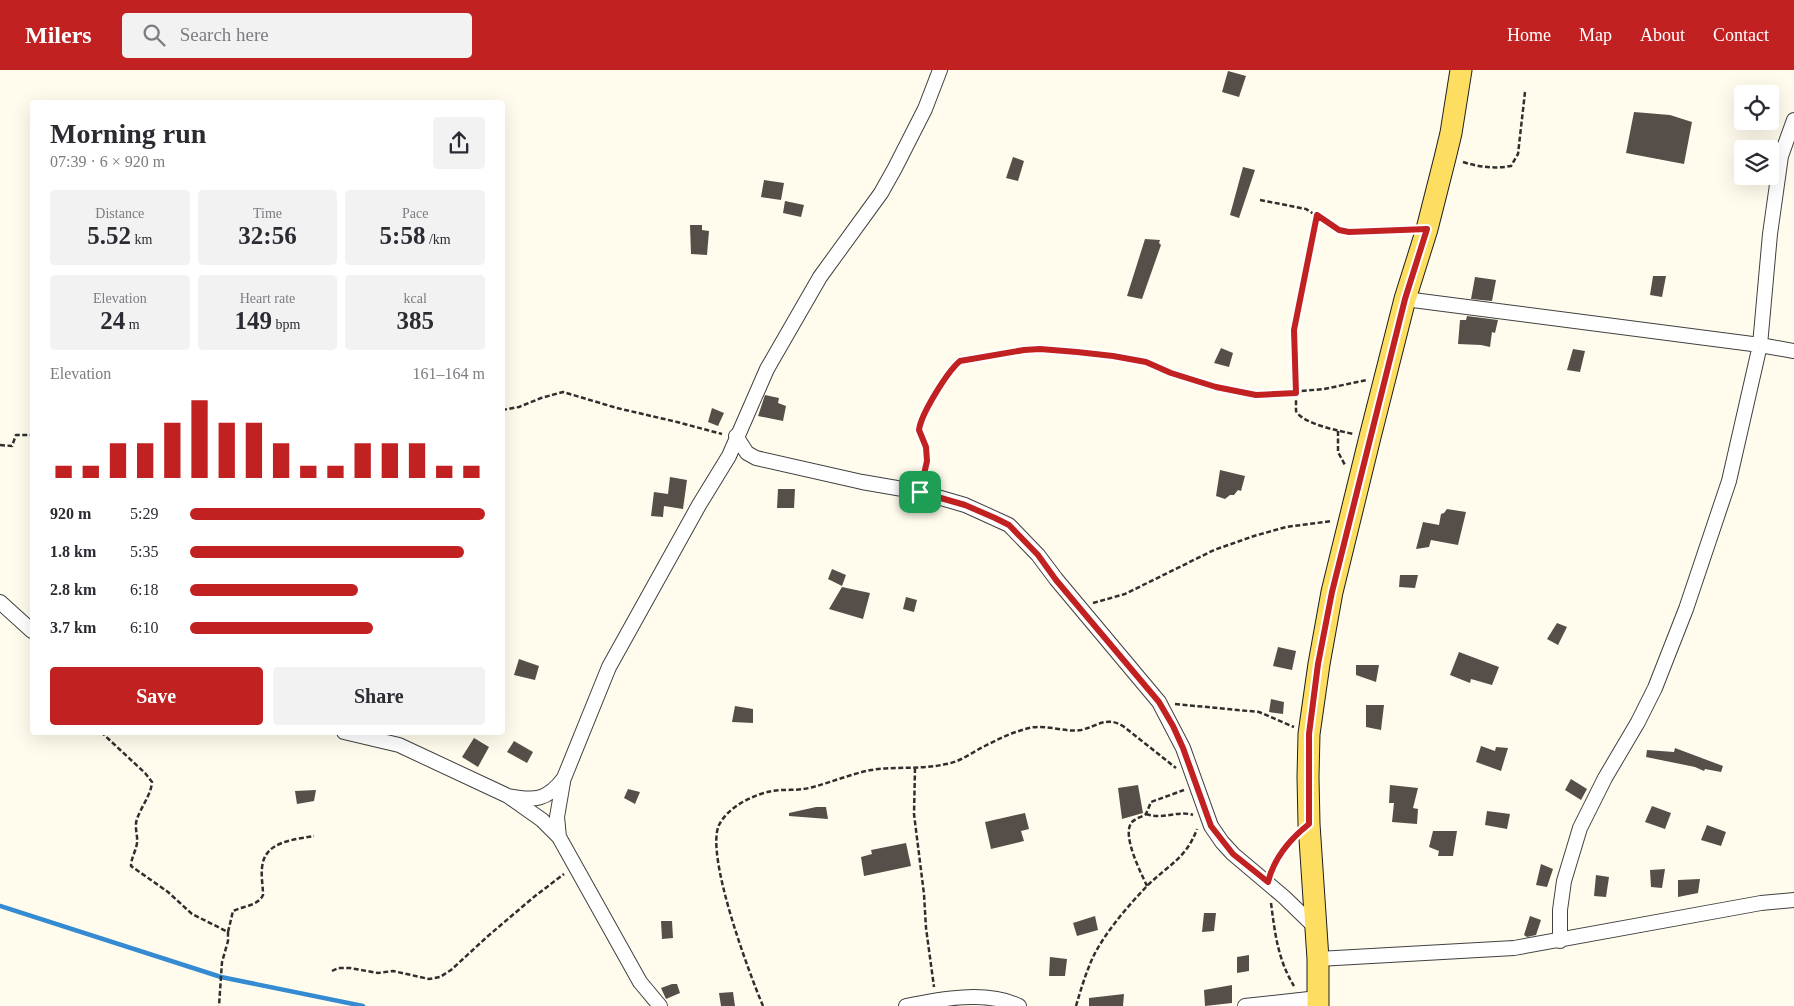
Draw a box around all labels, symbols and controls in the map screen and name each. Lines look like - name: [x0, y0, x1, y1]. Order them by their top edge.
- search box: [122, 13, 472, 58]
- icon: search: [140, 21, 168, 49]
- text: Milers: [25, 22, 92, 48]
- text: Search here: [180, 24, 269, 45]
- text: Home: [1507, 25, 1551, 45]
- text: Map: [1579, 25, 1612, 45]
- text: About: [1640, 25, 1685, 45]
- text: Contact: [1713, 25, 1769, 45]
- map controls: [1734, 85, 1779, 185]
- button: locate: [1734, 85, 1779, 130]
- button: share: [433, 117, 485, 169]
- text: Morning run: [50, 118, 206, 149]
- button: layers: [1734, 140, 1779, 185]
- text: 07:39 · 6 × 920 m: [50, 153, 165, 170]
- text: Distance: [95, 206, 144, 221]
- text: Time: [253, 206, 282, 221]
- text: Pace: [402, 206, 428, 221]
- text: 5.52: [87, 222, 131, 249]
- text: 32:56: [238, 222, 297, 249]
- text: 5:58: [380, 222, 425, 249]
- text: km: [131, 232, 152, 247]
- text: /km: [425, 232, 451, 247]
- text: Elevation: [93, 291, 147, 306]
- text: Heart rate: [240, 291, 295, 306]
- text: kcal: [404, 291, 427, 306]
- text: 24: [100, 307, 125, 334]
- text: 149: [235, 307, 272, 334]
- text: 385: [396, 307, 434, 334]
- text: m: [125, 317, 140, 332]
- text: bpm: [272, 317, 300, 332]
- text: Elevation: [50, 365, 111, 382]
- text: 161–164 m: [413, 365, 485, 382]
- pin: [899, 471, 941, 513]
- icon: arrive: [906, 478, 934, 506]
- text: 920 m: [50, 505, 91, 522]
- text: 5:29: [130, 505, 158, 522]
- text: 1.8 km: [50, 543, 96, 560]
- text: 5:35: [130, 543, 158, 560]
- text: 2.8 km: [50, 581, 96, 598]
- text: 6:18: [130, 581, 158, 598]
- text: 3.7 km: [50, 619, 96, 636]
- text: 6:10: [130, 619, 158, 636]
- button: Save: [50, 667, 263, 725]
- button: Share: [273, 667, 485, 725]

